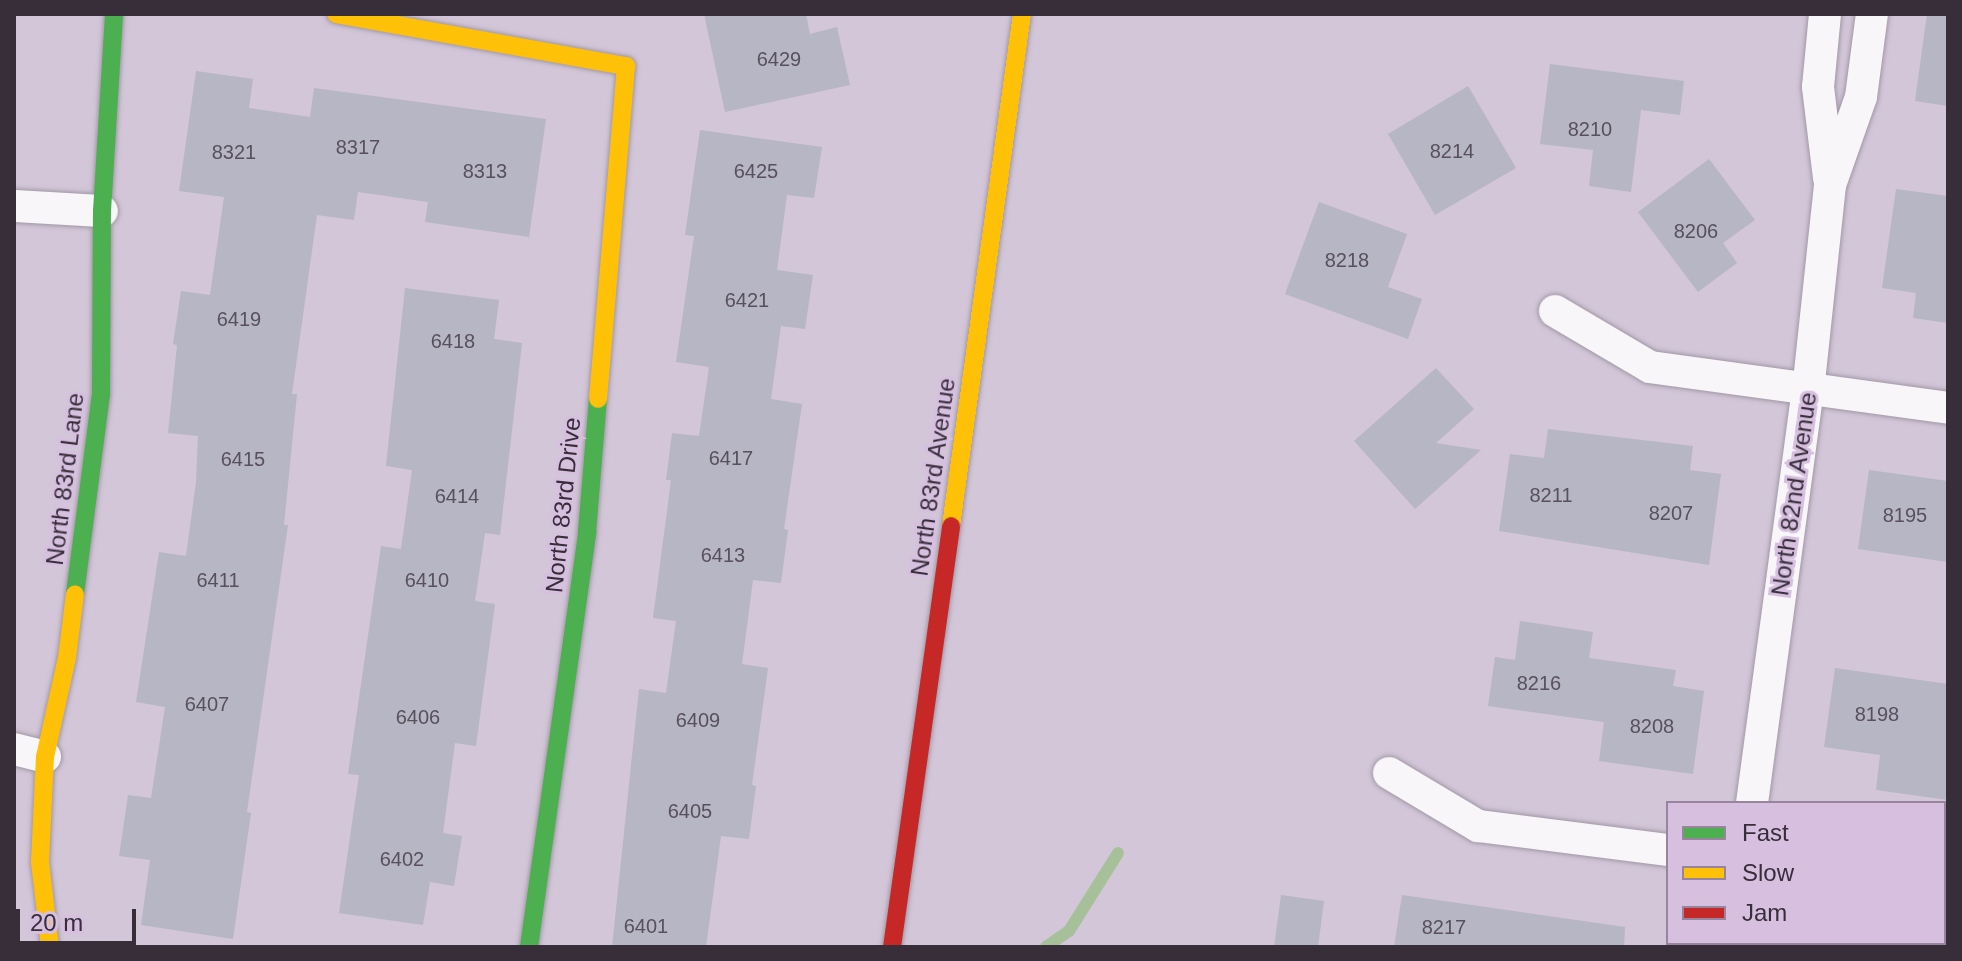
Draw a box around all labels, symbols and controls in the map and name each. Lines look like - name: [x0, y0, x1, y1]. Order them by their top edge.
- house number: 6429: [757, 47, 801, 71]
- house number: 8210: [1568, 117, 1612, 141]
- house number: 8317: [336, 135, 380, 159]
- house number: 8214: [1430, 139, 1474, 163]
- house number: 8321: [212, 140, 256, 164]
- house number: 8313: [463, 159, 507, 183]
- house number: 6425: [734, 159, 778, 183]
- house number: 8206: [1674, 219, 1718, 243]
- house number: 8218: [1325, 248, 1369, 272]
- house number: 6421: [725, 288, 769, 312]
- house number: 6419: [217, 307, 261, 331]
- house number: 6418: [431, 329, 475, 353]
- street label: North 83rd Avenue: [905, 375, 961, 579]
- street label: North 82nd Avenue: [1765, 390, 1823, 598]
- street label: North 83rd Lane: [40, 391, 90, 567]
- street label: North 83rd Drive: [539, 416, 587, 594]
- house number: 6417: [709, 446, 753, 470]
- house number: 6415: [221, 447, 265, 471]
- house number: 8211: [1529, 483, 1573, 507]
- house number: 6414: [435, 484, 479, 508]
- house number: 8207: [1649, 501, 1693, 525]
- house number: 8195: [1883, 503, 1927, 527]
- house number: 6413: [701, 543, 745, 567]
- house number: 6411: [196, 568, 240, 592]
- house number: 6410: [405, 568, 449, 592]
- house number: 8216: [1517, 671, 1561, 695]
- house number: 6407: [185, 692, 229, 716]
- house number: 8198: [1855, 702, 1899, 726]
- house number: 6406: [396, 705, 440, 729]
- house number: 6409: [676, 708, 720, 732]
- house number: 8208: [1630, 714, 1674, 738]
- house number: 6405: [668, 799, 712, 823]
- legend: [1666, 801, 1946, 945]
- text: Fast: [1742, 819, 1789, 846]
- house number: 6402: [380, 847, 424, 871]
- text: Slow: [1742, 859, 1794, 886]
- scale bar: [20, 893, 140, 943]
- text: Jam: [1742, 899, 1787, 926]
- text: 20 m: [30, 909, 83, 936]
- house number: 6401: [624, 914, 668, 938]
- house number: 8217: [1422, 915, 1466, 939]

